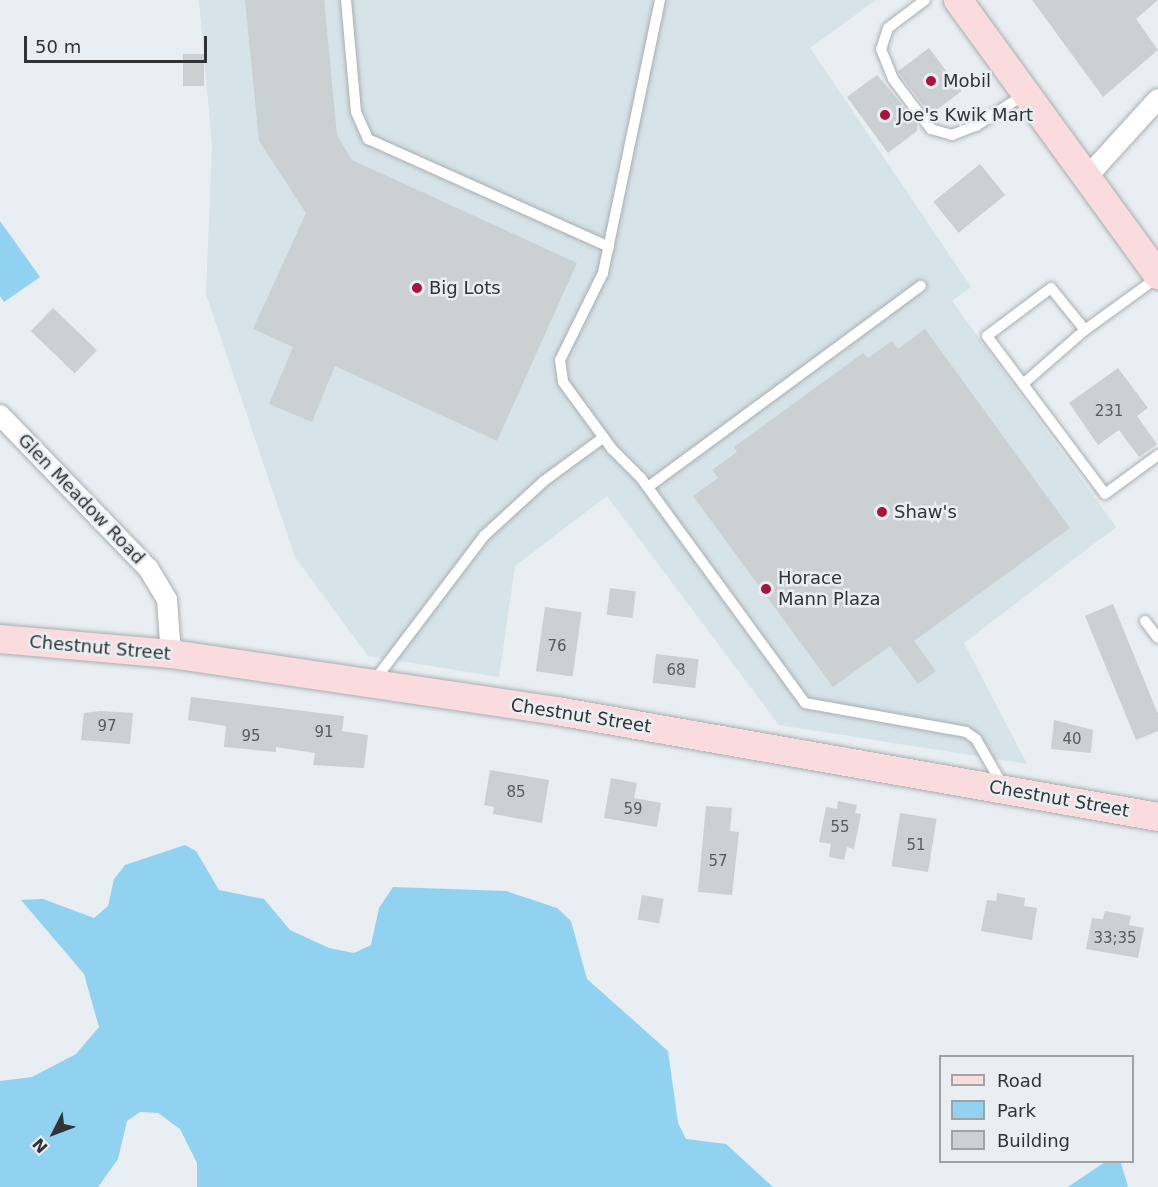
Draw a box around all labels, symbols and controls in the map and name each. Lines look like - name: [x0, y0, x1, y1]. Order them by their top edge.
- scale bar: [27, 24, 210, 62]
- text: 50 m: [35, 36, 81, 57]
- place label: Mobil: [943, 70, 991, 92]
- marker: Mobil: [924, 74, 938, 88]
- place label: Joe's Kwik Mart: [897, 104, 1033, 126]
- marker: Joe's Kwik Mart: [878, 108, 892, 122]
- place label: Big Lots: [429, 277, 501, 299]
- marker: Big Lots: [410, 281, 424, 295]
- house number: 231: [1095, 403, 1123, 421]
- street label: Glen Meadow Road: [13, 429, 149, 569]
- place label: Shaw's: [894, 501, 957, 523]
- marker: Shaw's: [875, 505, 889, 519]
- place label: Horace Mann Plaza: [778, 568, 880, 610]
- marker: Horace Mann Plaza: [759, 582, 773, 596]
- street label: Chestnut Street: [28, 631, 172, 665]
- house number: 76: [547, 638, 567, 656]
- house number: 68: [666, 662, 686, 680]
- street label: Chestnut Street: [509, 694, 653, 738]
- house number: 97: [97, 718, 117, 736]
- house number: 91: [314, 724, 334, 742]
- house number: 95: [241, 728, 261, 746]
- house number: 40: [1062, 731, 1082, 749]
- street label: Chestnut Street: [987, 776, 1131, 822]
- house number: 85: [506, 784, 526, 802]
- house number: 59: [623, 801, 643, 819]
- house number: 55: [830, 819, 850, 837]
- house number: 51: [906, 837, 926, 855]
- house number: 57: [708, 853, 728, 871]
- house number: 33;35: [1093, 930, 1137, 948]
- legend: [939, 1055, 1134, 1163]
- text: Road: [997, 1070, 1042, 1091]
- text: Park: [997, 1100, 1036, 1121]
- north arrow: [24, 1103, 84, 1163]
- text: Building: [997, 1130, 1070, 1151]
- text: N: [29, 1134, 52, 1157]

